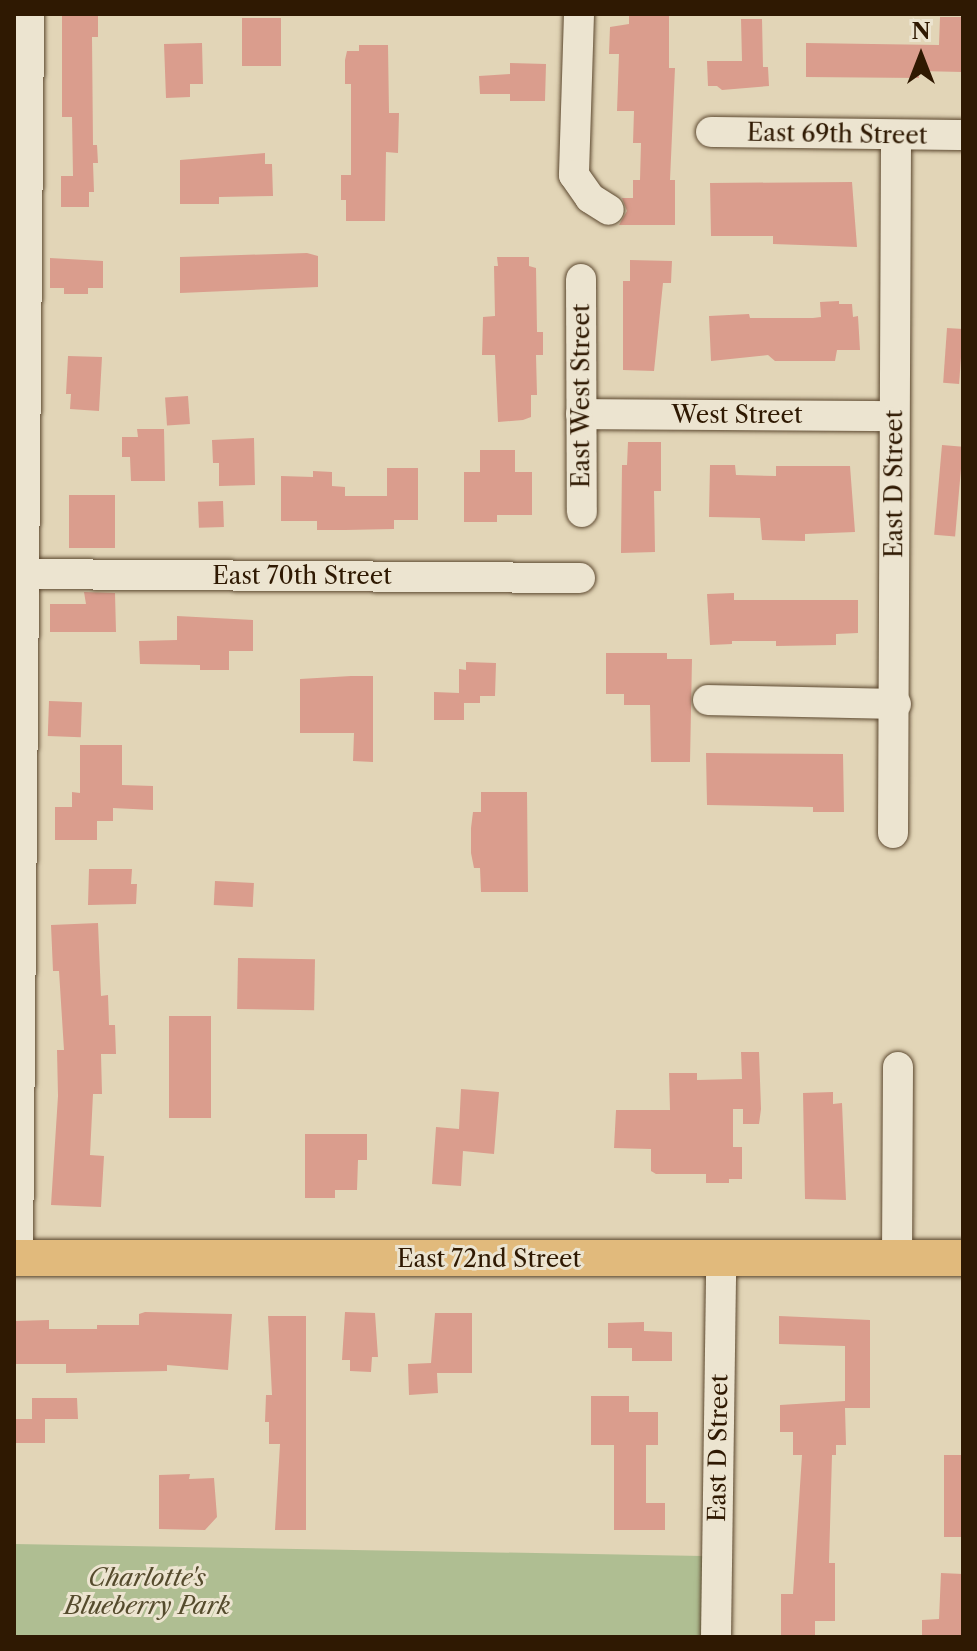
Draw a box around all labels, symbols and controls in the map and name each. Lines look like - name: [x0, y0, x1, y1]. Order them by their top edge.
- north arrow: [881, 16, 961, 96]
- text: N: [911, 18, 931, 45]
- street label: East 69th Street: [747, 118, 927, 150]
- street label: East West Street: [567, 303, 595, 489]
- street label: West Street: [672, 401, 802, 429]
- street label: East D Street: [880, 410, 908, 558]
- street label: East 70th Street: [212, 562, 392, 590]
- street label: East 72nd Street: [397, 1245, 581, 1273]
- street label: East D Street: [702, 1374, 734, 1522]
- park label: Charlotte's Blueberry Park: [64, 1564, 230, 1620]

